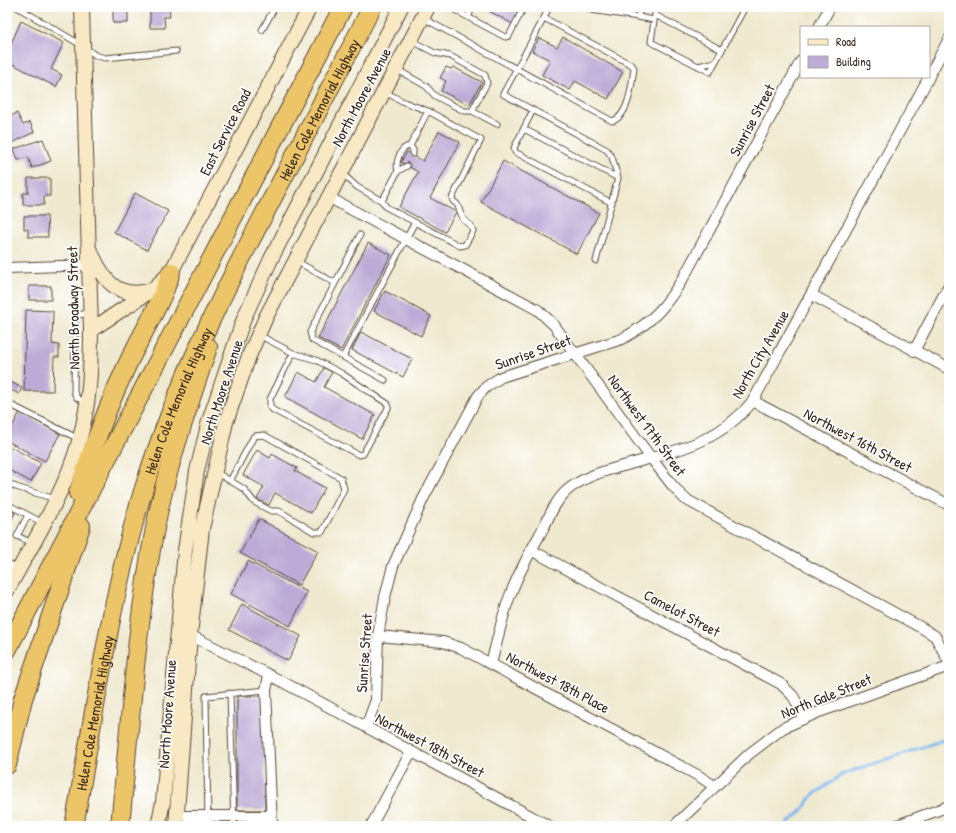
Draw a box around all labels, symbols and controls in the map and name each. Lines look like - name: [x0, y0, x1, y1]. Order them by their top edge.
- legend: [800, 26, 930, 78]
- text: Road: [836, 33, 856, 50]
- street label: Helen Cole Memorial Highway: [273, 35, 364, 184]
- street label: North Moore Avenue: [326, 44, 396, 150]
- text: Building: [836, 53, 871, 70]
- street label: Sunrise Street: [724, 79, 780, 160]
- street label: East Service Road: [194, 85, 256, 179]
- street label: North Broadway Street: [61, 245, 85, 370]
- street label: North City Avenue: [726, 306, 794, 402]
- street label: Helen Cole Memorial Highway: [139, 324, 217, 477]
- street label: Sunrise Street: [492, 329, 575, 375]
- street label: North Moore Avenue: [194, 337, 248, 447]
- street label: Northwest 17th Street: [603, 370, 692, 481]
- street label: Northwest 16th Street: [800, 403, 917, 478]
- street label: Camelot Street: [640, 584, 725, 642]
- street label: Sunrise Street: [351, 612, 377, 693]
- street label: Helen Cole Memorial Highway: [70, 633, 118, 792]
- street label: Northwest 18th Place: [503, 646, 613, 718]
- street label: North Moore Avenue: [153, 659, 181, 769]
- street label: North Gale Street: [778, 668, 875, 724]
- street label: Northwest 18th Street: [372, 707, 489, 783]

